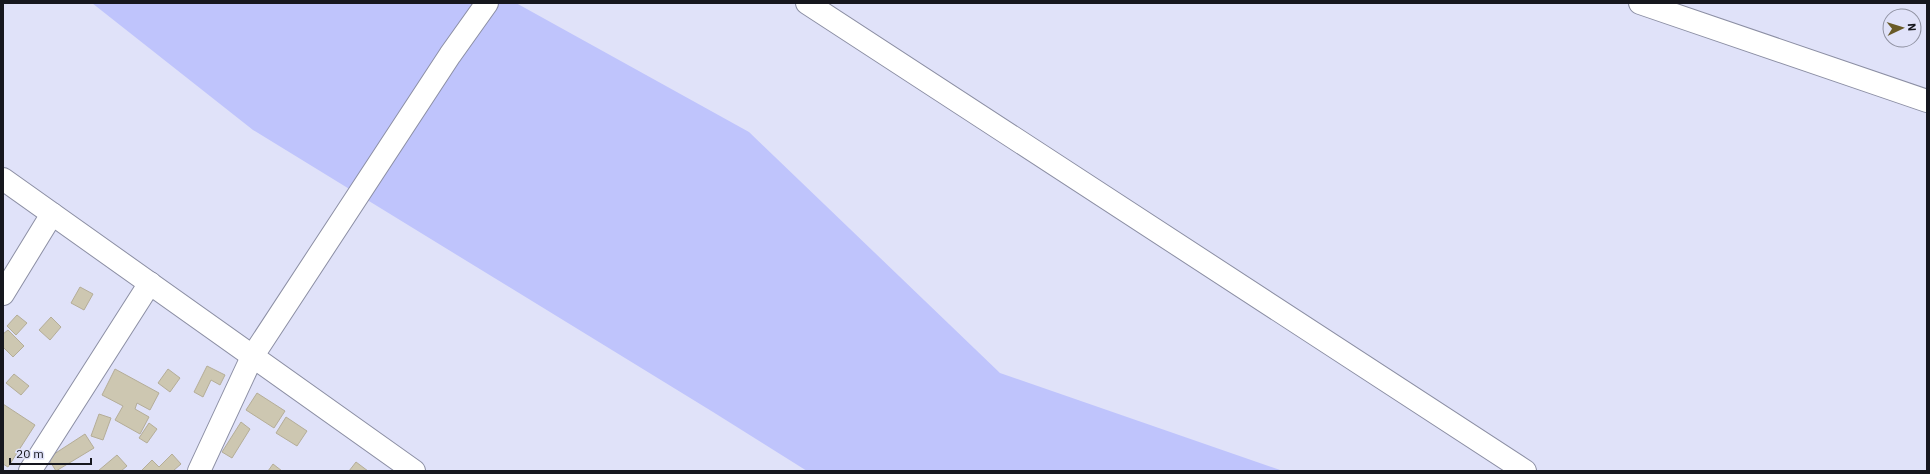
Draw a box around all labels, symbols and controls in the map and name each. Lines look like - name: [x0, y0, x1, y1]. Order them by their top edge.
- north arrow: [1882, 8, 1922, 48]
- text: N: [1905, 23, 1919, 32]
- scale bar: [10, 440, 91, 466]
- text: 20 m: [16, 446, 44, 461]

